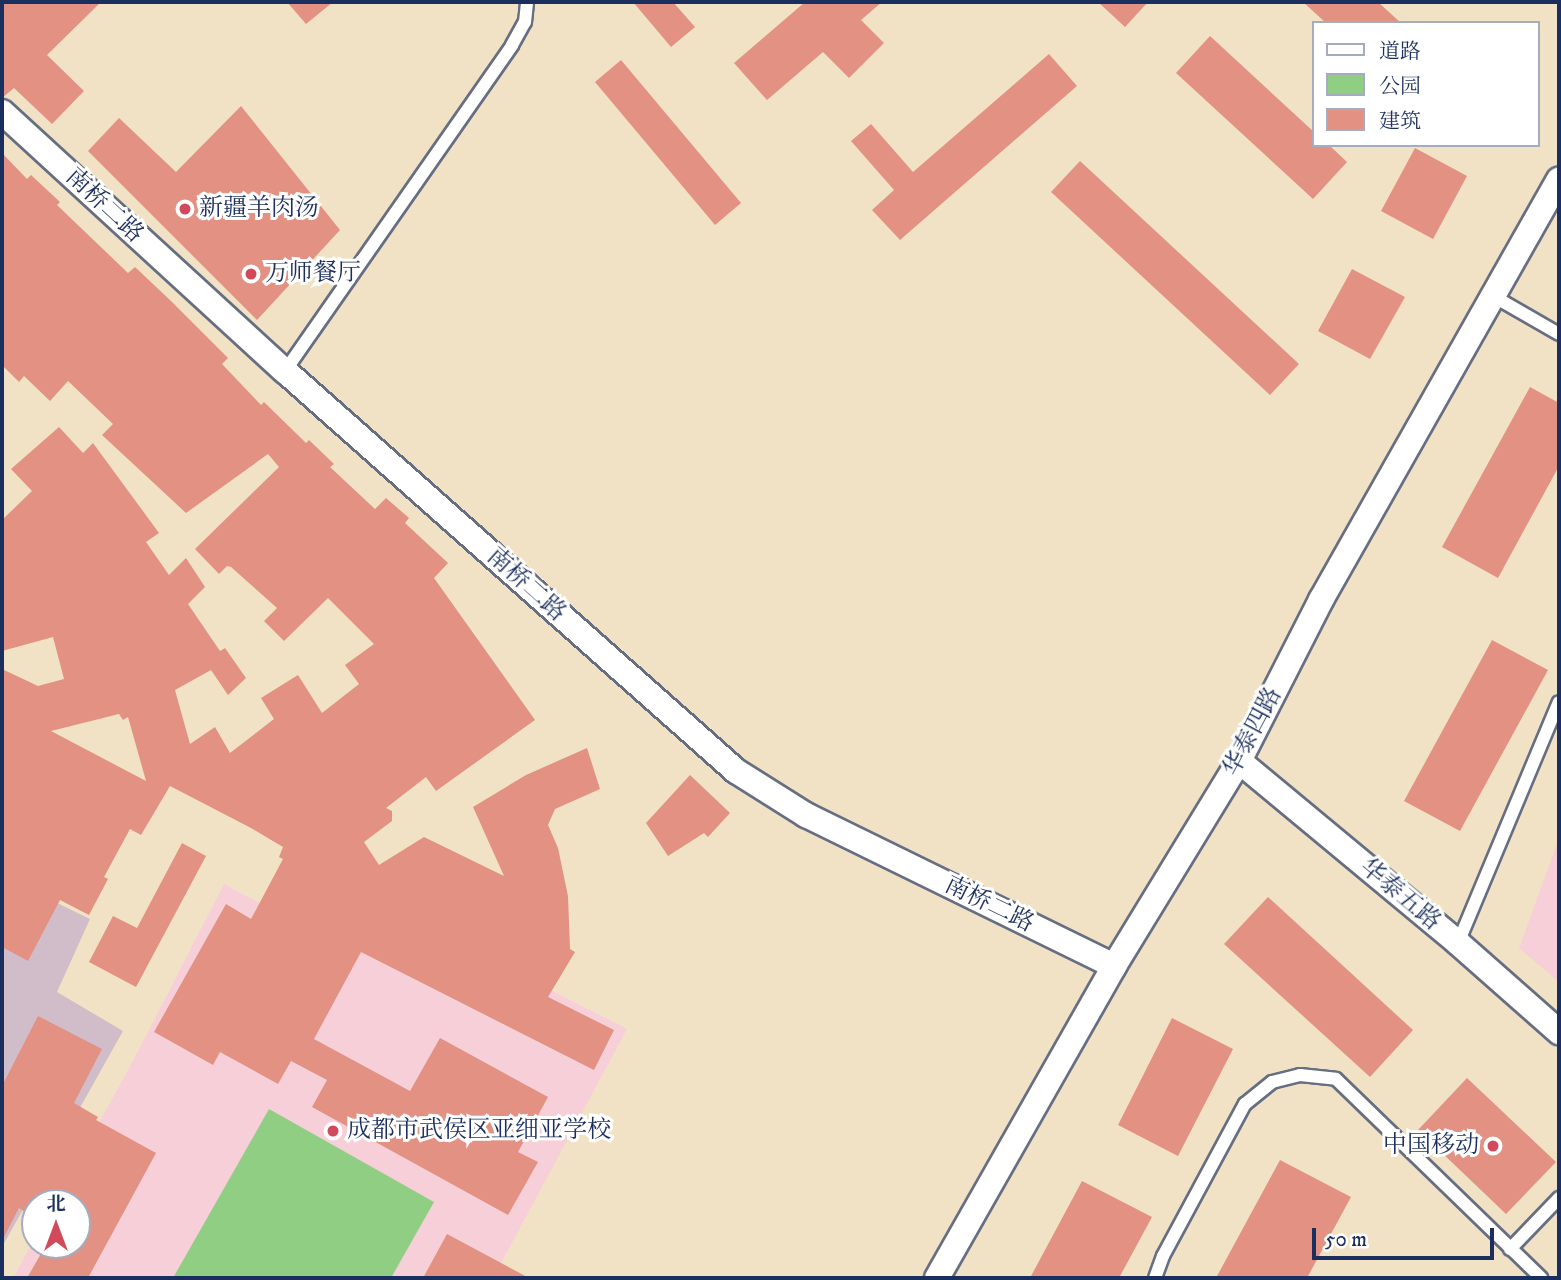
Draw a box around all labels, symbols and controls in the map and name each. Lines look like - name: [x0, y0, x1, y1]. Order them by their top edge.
- legend: [1312, 21, 1540, 147]
- text: 道路: [1379, 39, 1421, 65]
- text: 公园: [1379, 74, 1421, 100]
- text: 建筑: [1379, 109, 1421, 135]
- street label: 南桥二路: [59, 163, 149, 249]
- place label: 新疆羊肉汤: [199, 195, 319, 223]
- marker: 新疆羊肉汤: [177, 201, 193, 217]
- place label: 万师餐厅: [265, 260, 361, 288]
- marker: 万师餐厅: [243, 266, 259, 282]
- street label: 南桥二路: [481, 542, 571, 628]
- street label: 华泰四路: [1218, 683, 1288, 781]
- street label: 华泰五路: [1354, 853, 1446, 937]
- street label: 南桥二路: [940, 871, 1038, 939]
- place label: 成都市武侯区亚细亚学校: [347, 1117, 611, 1145]
- marker: 成都市武侯区亚细亚学校: [325, 1123, 341, 1139]
- place label: 中国移动: [1383, 1132, 1479, 1160]
- marker: 中国移动: [1485, 1138, 1501, 1154]
- north arrow: [21, 1189, 91, 1259]
- text: 北: [46, 1193, 66, 1216]
- scale bar: [1316, 1214, 1498, 1258]
- text: 50 m: [1325, 1227, 1367, 1253]

